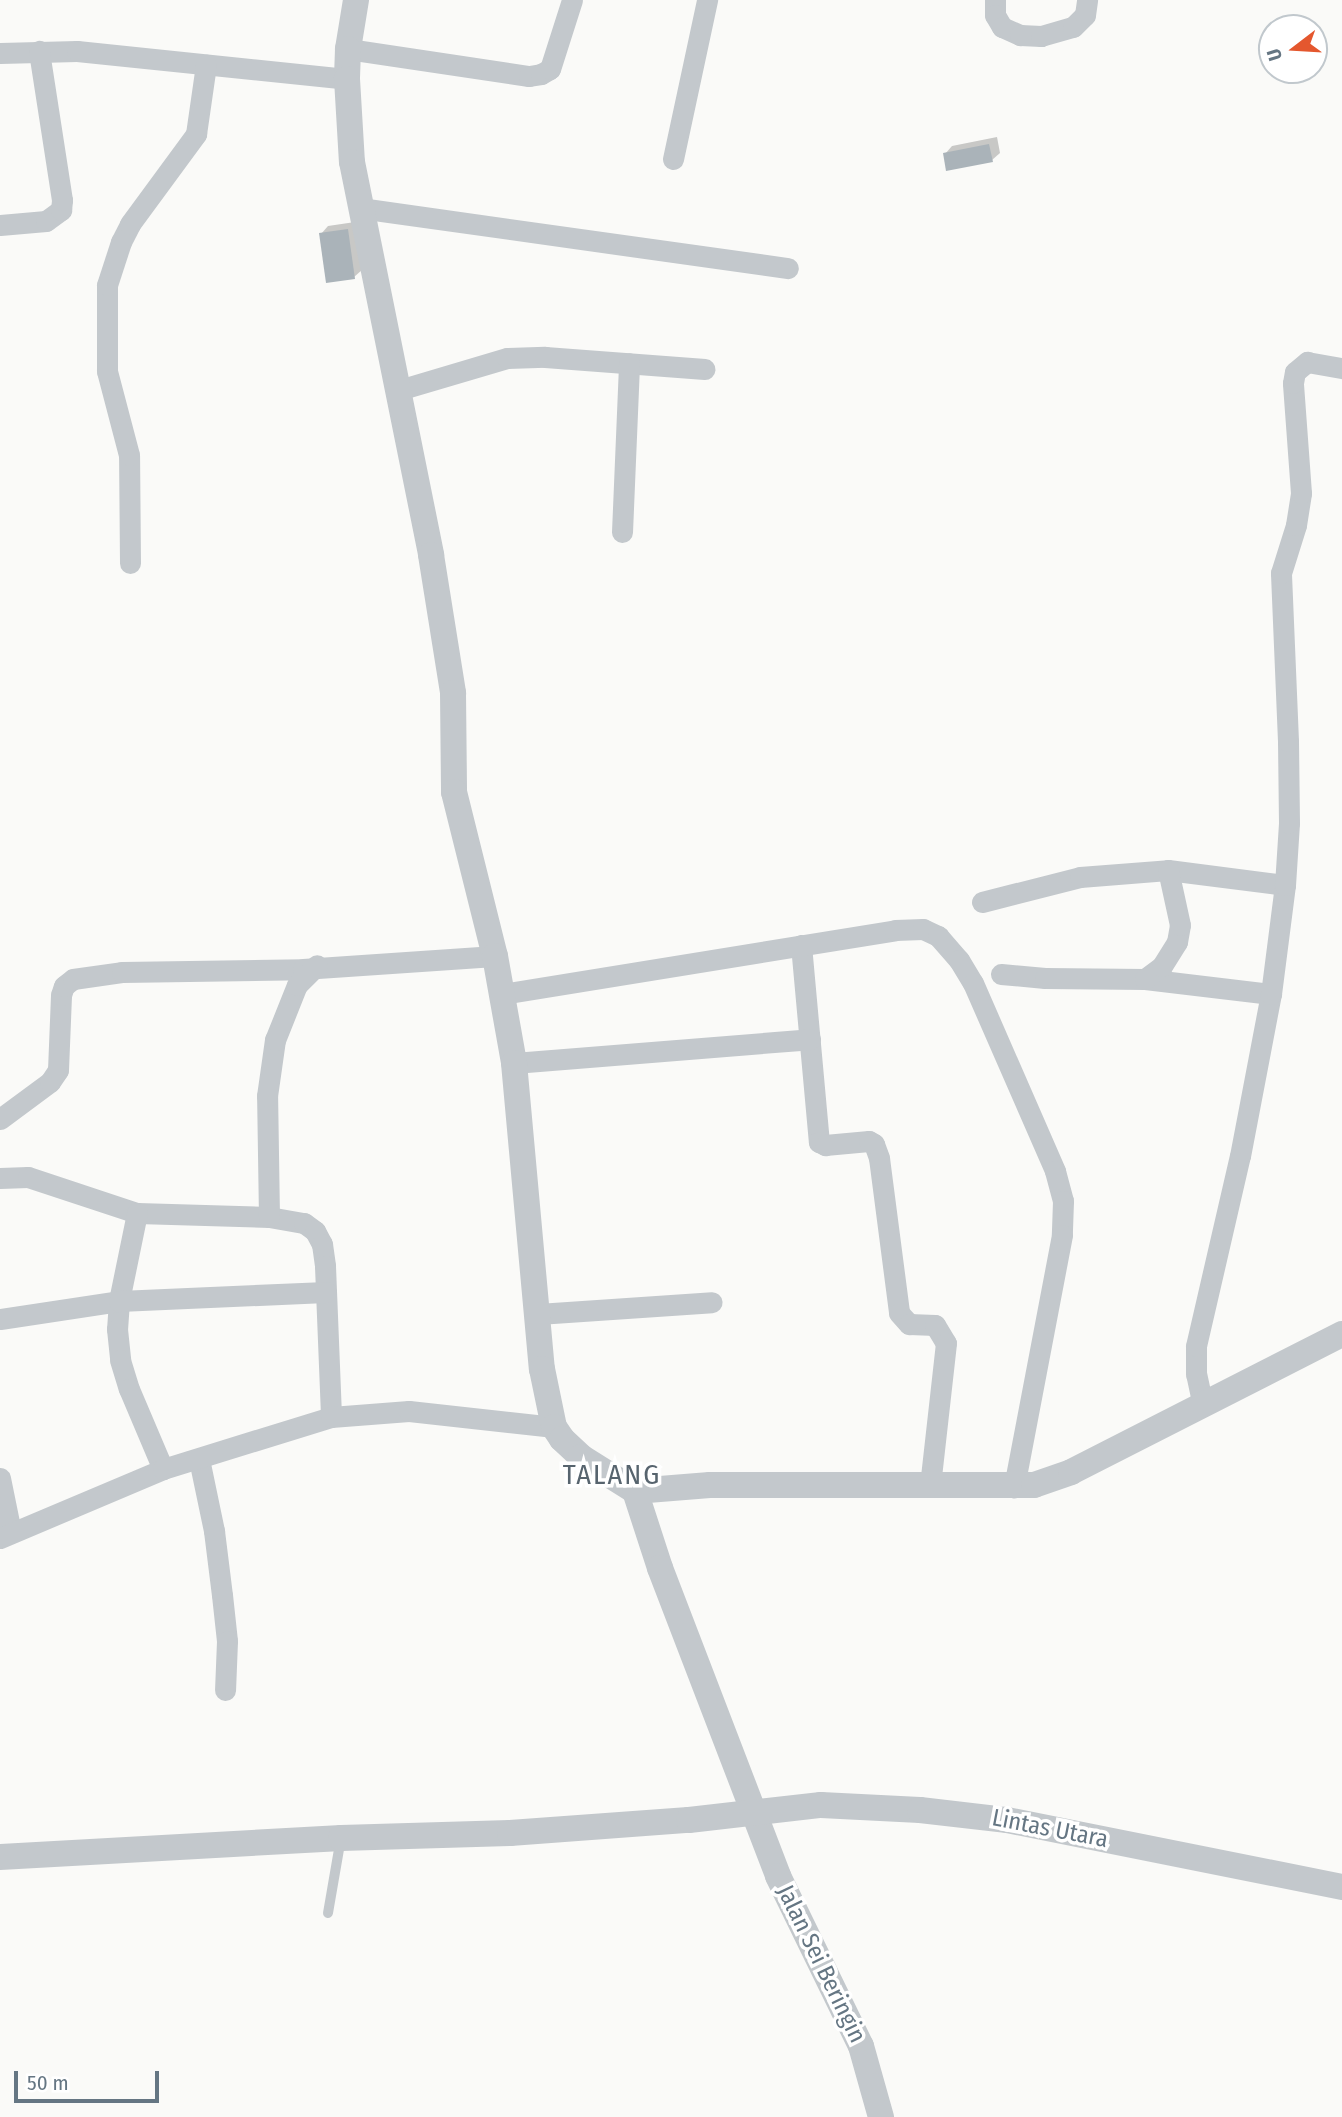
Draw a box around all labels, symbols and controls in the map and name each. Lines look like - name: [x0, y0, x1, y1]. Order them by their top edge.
- north arrow: [1258, 14, 1328, 84]
- text: U: [1262, 46, 1287, 63]
- district label: TALANG: [564, 1458, 660, 1492]
- street label: Lintas Utara: [990, 1804, 1110, 1854]
- street label: Jalan Sei Beringin: [770, 1880, 872, 2048]
- scale bar: [18, 2058, 163, 2102]
- text: 50 m: [27, 2070, 69, 2096]

